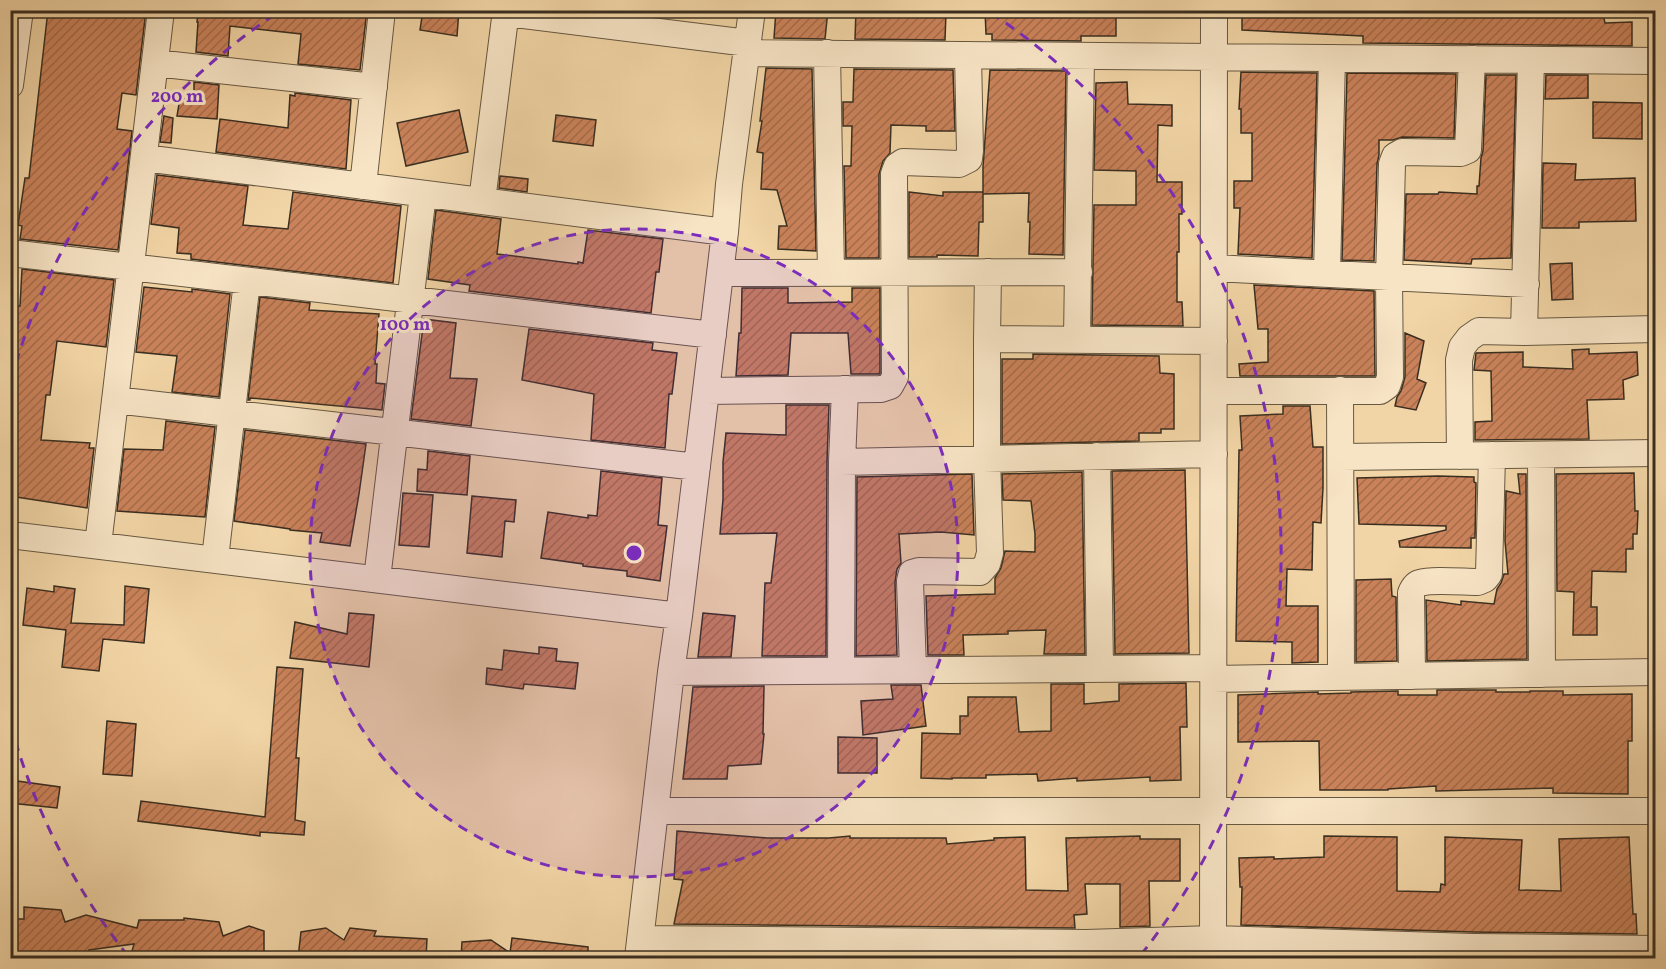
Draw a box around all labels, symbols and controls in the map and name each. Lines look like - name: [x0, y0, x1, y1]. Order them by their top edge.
- text: 200 m: [151, 85, 203, 110]
- text: 100 m: [380, 313, 430, 338]
- centre of rings: [624, 543, 644, 563]

